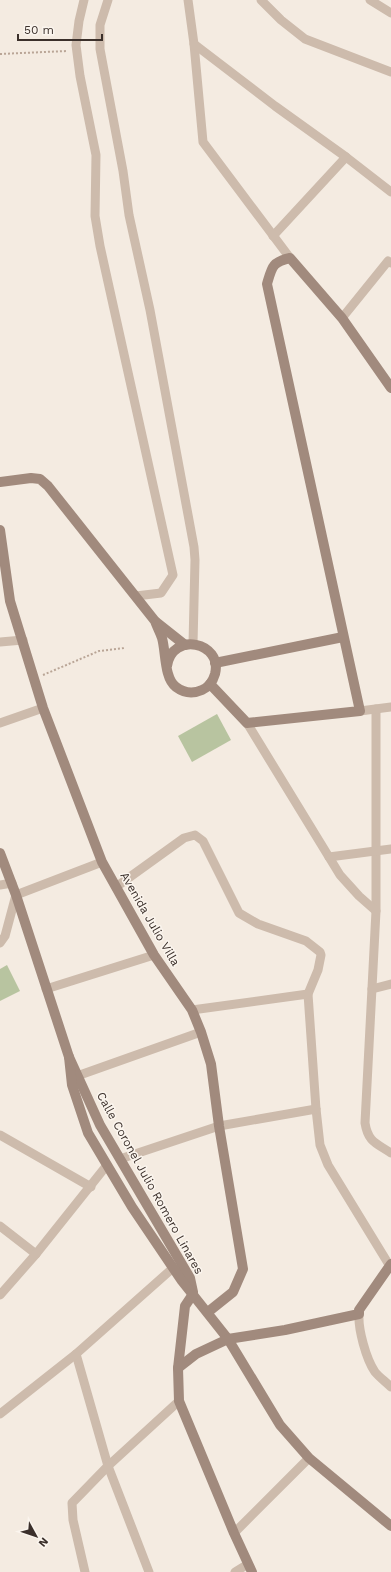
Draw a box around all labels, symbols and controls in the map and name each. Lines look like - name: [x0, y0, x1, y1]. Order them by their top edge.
- scale bar: [18, 16, 102, 42]
- text: 50 m: [24, 23, 54, 37]
- street label: Avenida Julio Villa: [117, 870, 183, 969]
- street label: Calle Coronel Julio Romero Linares: [94, 1089, 206, 1277]
- north arrow: [16, 1516, 56, 1556]
- text: N: [36, 1535, 51, 1549]

